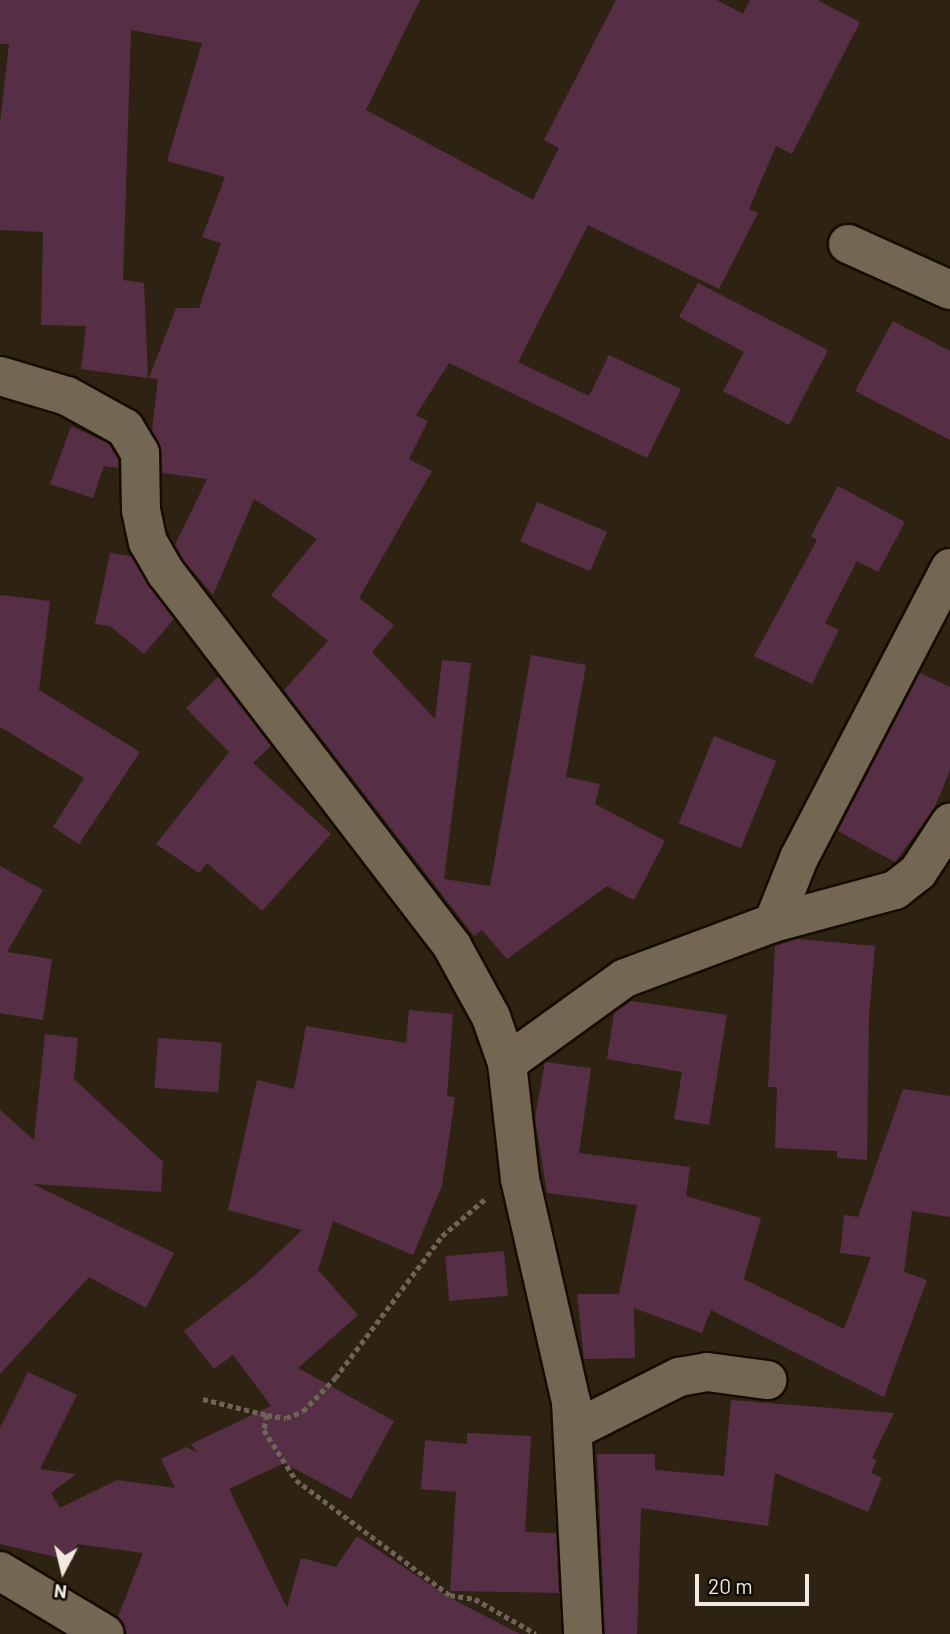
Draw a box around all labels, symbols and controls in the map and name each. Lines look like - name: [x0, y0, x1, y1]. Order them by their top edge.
- north arrow: [28, 1536, 98, 1606]
- scale bar: [698, 1560, 812, 1604]
- text: 20 m: [708, 1573, 753, 1598]
- text: N: [53, 1580, 68, 1605]

